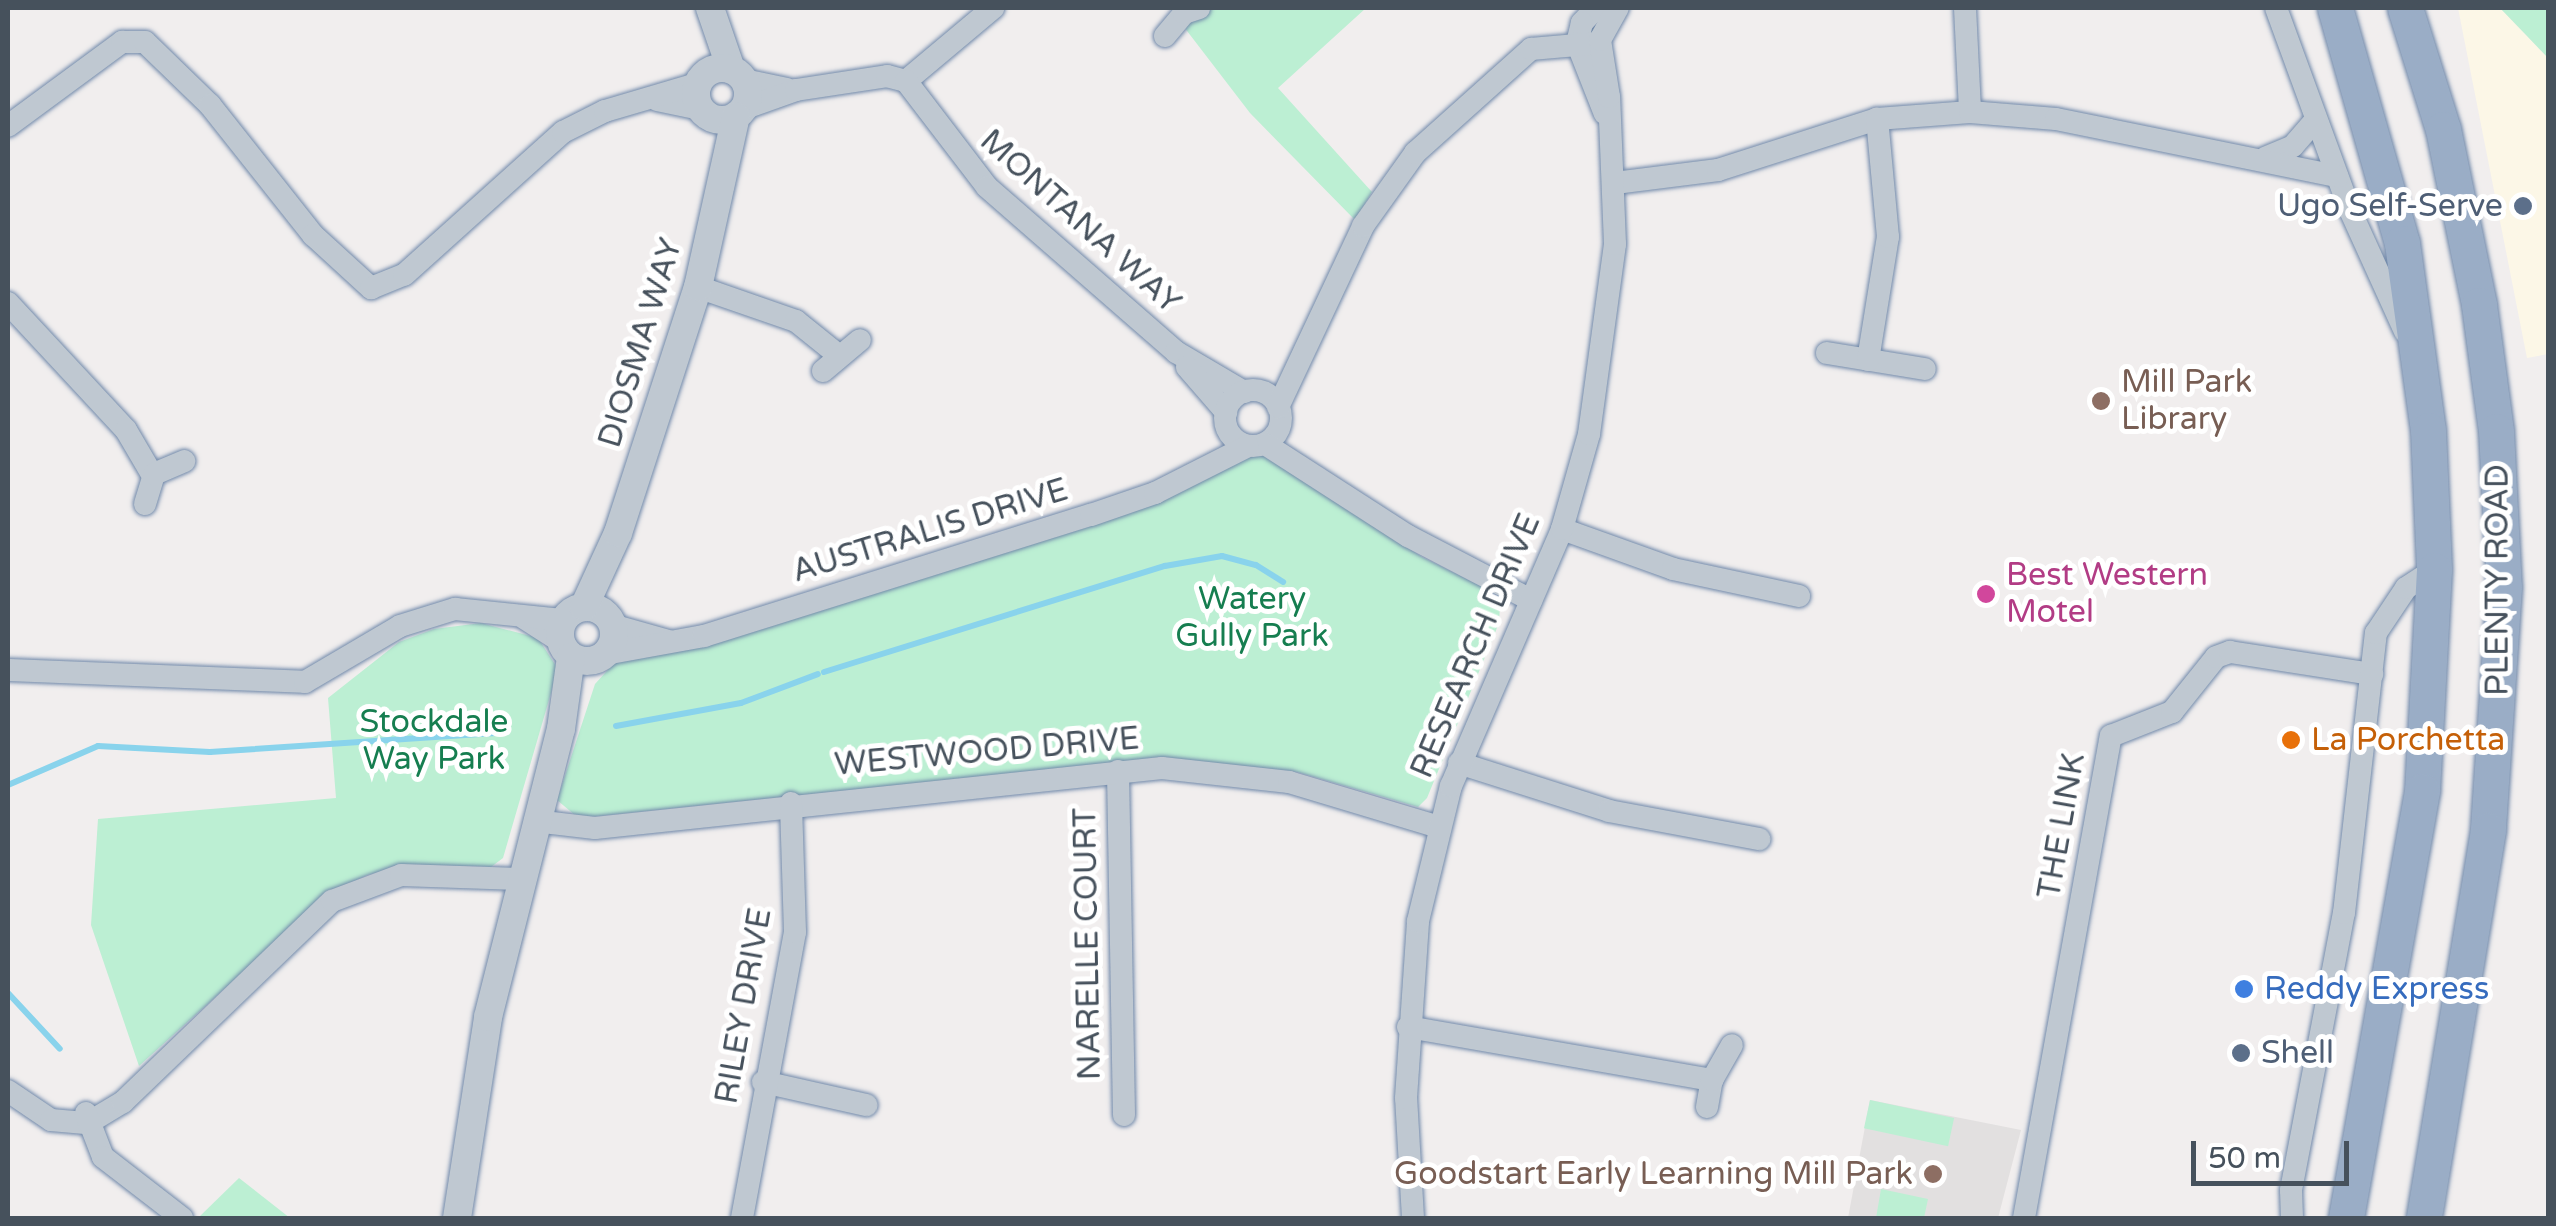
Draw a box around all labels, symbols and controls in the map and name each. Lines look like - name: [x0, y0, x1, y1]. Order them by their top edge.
- street label: MONTANA WAY: [972, 122, 1188, 322]
- place label: Ugo Self-Serve: [2277, 187, 2503, 225]
- marker: Ugo Self-Serve: [2512, 195, 2534, 217]
- street label: DIOSMA WAY: [591, 234, 691, 452]
- place label: Mill Park Library: [2121, 364, 2252, 439]
- marker: Mill Park Library: [2090, 390, 2112, 412]
- street label: PLENTY ROAD: [2479, 464, 2517, 696]
- street label: AUSTRALIS DRIVE: [787, 471, 1073, 591]
- street label: RESEARCH DRIVE: [1403, 508, 1549, 784]
- place label: Best Western Motel: [2006, 557, 2208, 632]
- park label: Watery Gully Park: [1175, 581, 1329, 656]
- marker: Best Western Motel: [1975, 583, 1997, 605]
- park label: Stockdale Way Park: [360, 704, 508, 779]
- street label: WESTWOOD DRIVE: [833, 720, 1141, 784]
- place label: La Porchetta: [2311, 721, 2505, 759]
- marker: La Porchetta: [2280, 729, 2302, 751]
- street label: THE LINK: [2030, 750, 2094, 902]
- street label: NARELLE COURT: [1066, 807, 1110, 1081]
- street label: RILEY DRIVE: [708, 905, 780, 1107]
- place label: Reddy Express: [2264, 970, 2489, 1008]
- marker: Reddy Express: [2233, 978, 2255, 1000]
- place label: Shell: [2261, 1034, 2334, 1072]
- marker: Shell: [2230, 1042, 2252, 1064]
- scale bar: [2196, 1121, 2354, 1183]
- text: 50 m: [2208, 1140, 2281, 1177]
- place label: Goodstart Early Learning Mill Park: [1394, 1155, 1913, 1193]
- marker: Goodstart Early Learning Mill Park: [1922, 1163, 1944, 1185]

